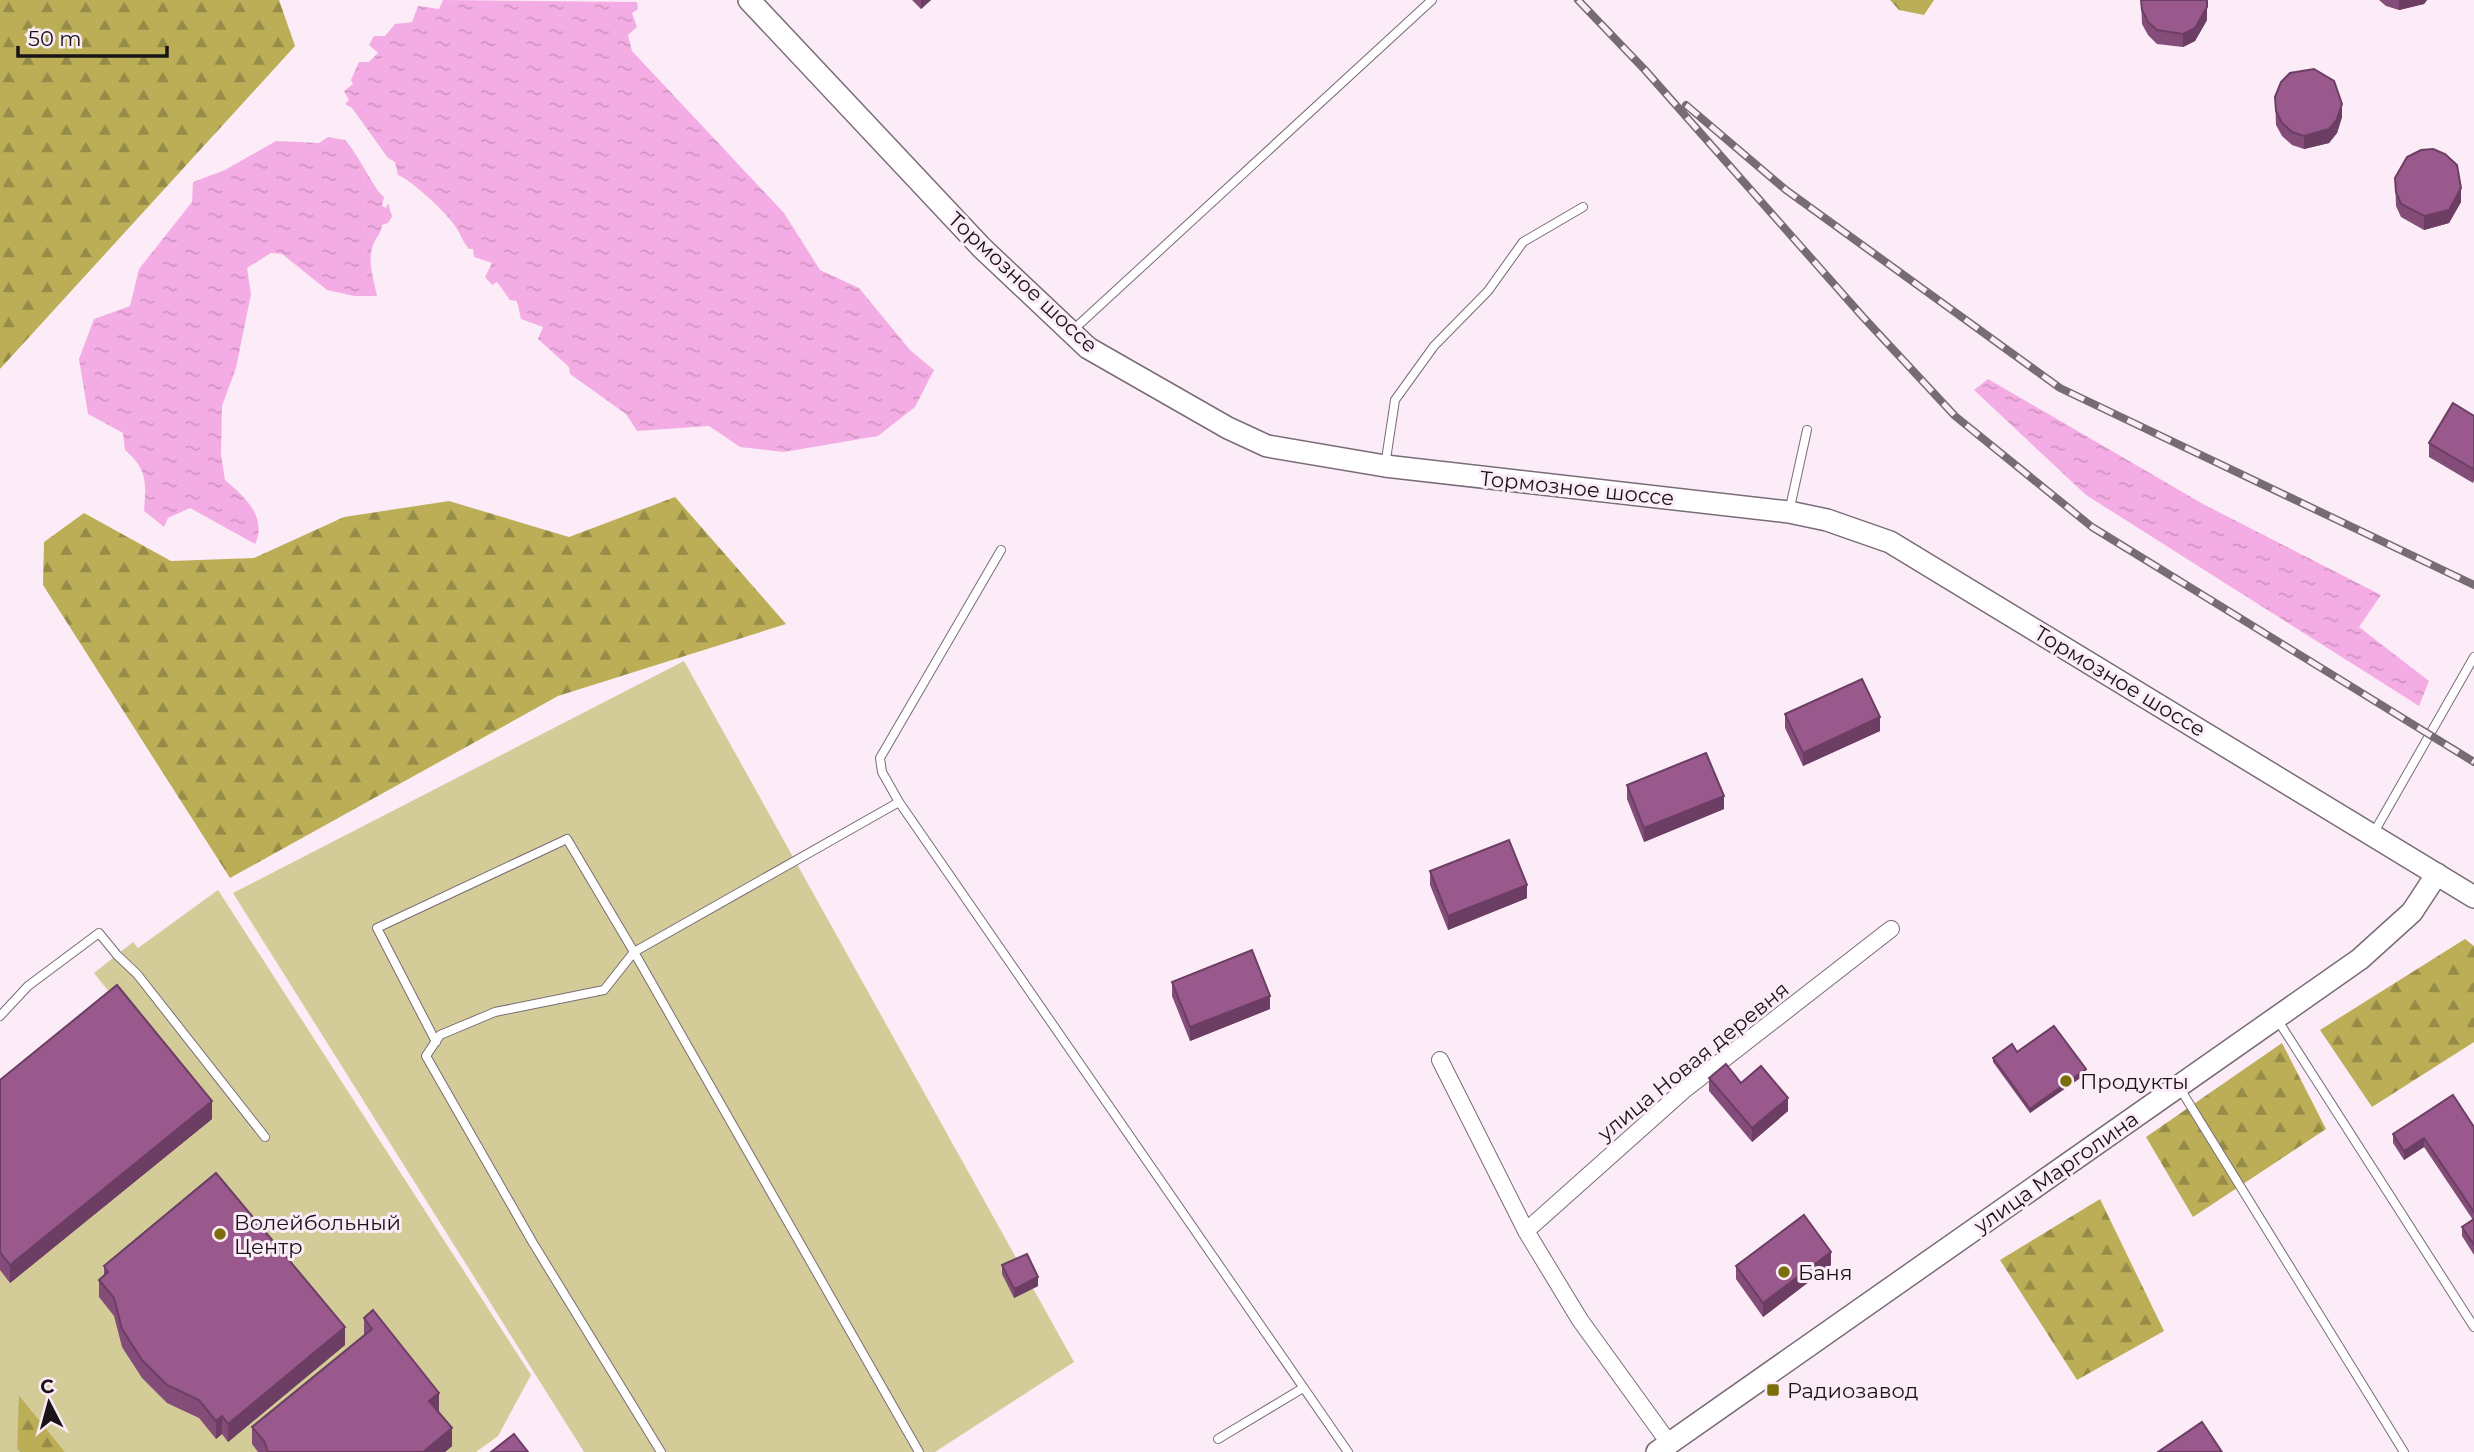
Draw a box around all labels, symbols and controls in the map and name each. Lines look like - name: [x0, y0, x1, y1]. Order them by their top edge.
- scale bar: [18, 14, 166, 58]
- text: 50 m: [28, 26, 82, 51]
- street label: Тормозное шоссе: [943, 206, 1103, 358]
- street label: Тормозное шоссе: [1479, 465, 1675, 511]
- street label: Тормозное шоссе: [2030, 620, 2210, 742]
- street label: улица Новая деревня: [1592, 976, 1794, 1146]
- place label: Продукты: [2080, 1069, 2189, 1094]
- marker: Продукты: [2058, 1073, 2074, 1089]
- street label: улица Марголина: [1968, 1106, 2143, 1239]
- place label: Волейбольный Центр: [234, 1210, 401, 1259]
- marker: Волейбольный Центр: [212, 1226, 228, 1242]
- place label: Баня: [1798, 1260, 1852, 1285]
- marker: Баня: [1776, 1264, 1792, 1280]
- north arrow: [14, 1368, 84, 1438]
- text: С: [39, 1374, 56, 1399]
- place label: Радиозавод: [1787, 1378, 1918, 1403]
- marker: Радиозавод: [1765, 1382, 1781, 1398]

